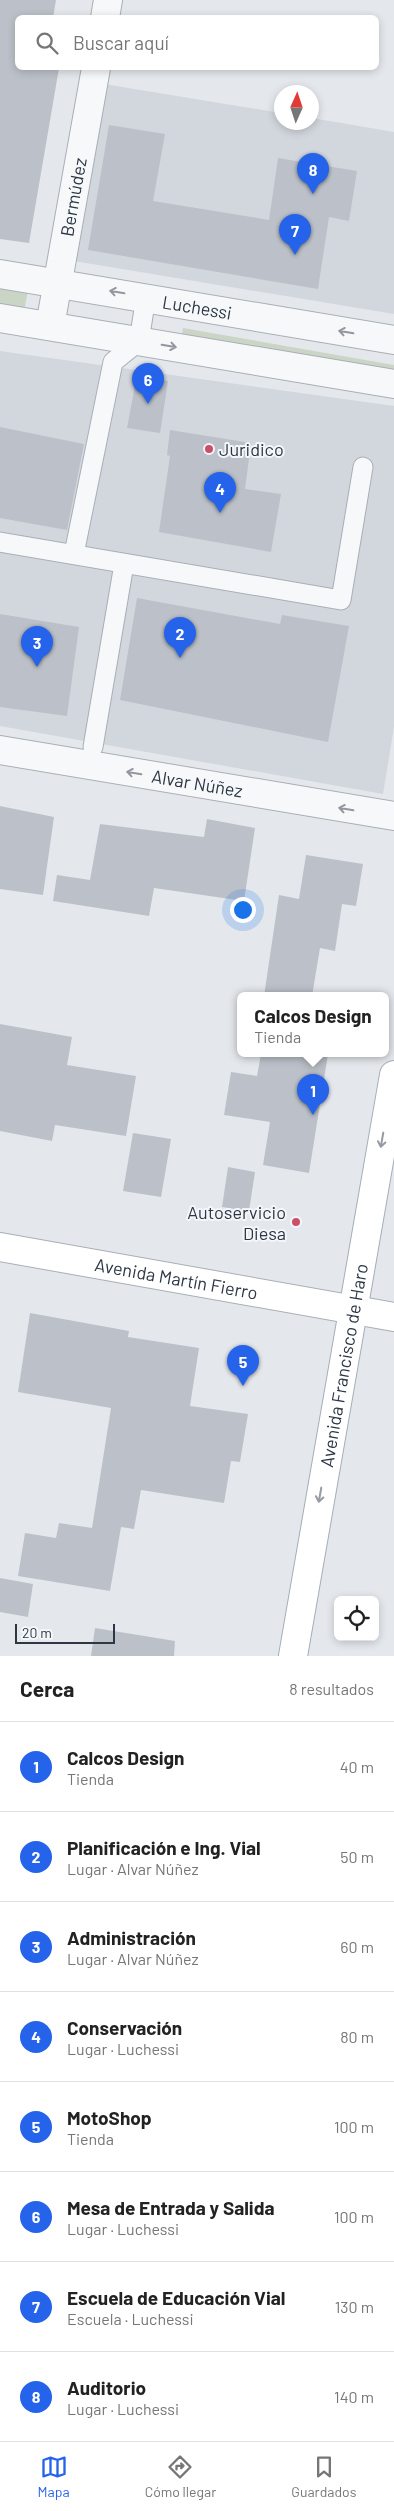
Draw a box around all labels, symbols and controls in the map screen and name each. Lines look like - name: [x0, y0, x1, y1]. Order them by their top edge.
- search box: [15, 15, 379, 70]
- icon: search: [33, 29, 61, 57]
- text: Buscar aquí: [73, 31, 169, 54]
- north arrow: [274, 85, 319, 130]
- pin: 8: [297, 153, 329, 194]
- street label: Bermúdez: [55, 156, 91, 238]
- pin: 7: [279, 214, 311, 255]
- one-way arrow: [109, 287, 125, 297]
- street label: Luchessi: [161, 290, 234, 324]
- one-way arrow: [338, 326, 354, 336]
- one-way arrow: [160, 342, 176, 352]
- pin: 6: [132, 363, 164, 404]
- place label: Juridico: [219, 438, 284, 460]
- marker: Juridico: [203, 443, 215, 455]
- pin: 4: [204, 472, 236, 513]
- pin: 2: [164, 617, 196, 658]
- pin: 3: [21, 626, 53, 667]
- street label: Alvar Núñez: [150, 765, 244, 801]
- one-way arrow: [126, 768, 142, 778]
- one-way arrow: [338, 804, 354, 814]
- your location: [230, 897, 256, 923]
- popup: [237, 992, 389, 1057]
- text: Calcos Design: [254, 1004, 372, 1027]
- text: Tienda: [254, 1027, 301, 1046]
- pin: 1: [297, 1074, 329, 1115]
- one-way arrow: [377, 1132, 387, 1148]
- place label: Autoservicio Diesa: [187, 1201, 286, 1244]
- marker: Autoservicio Diesa: [290, 1216, 302, 1228]
- street label: Avenida Martín Fierro: [93, 1253, 259, 1304]
- street label: Avenida Francisco de Haro: [315, 1262, 372, 1469]
- pin: 5: [227, 1345, 259, 1386]
- one-way arrow: [315, 1487, 325, 1503]
- map controls: [334, 1596, 379, 1641]
- button: locate: [334, 1596, 379, 1641]
- scale bar: [15, 1621, 115, 1644]
- text: 20 m: [22, 1624, 52, 1641]
- text: Cerca: [20, 1676, 74, 1701]
- text: 8 resultados: [289, 1679, 374, 1698]
- text: Calcos Design: [67, 1746, 185, 1769]
- text: 1: [33, 1757, 39, 1776]
- text: 40 m: [340, 1757, 374, 1776]
- text: Tienda: [67, 1769, 114, 1788]
- text: Planificación e Ing. Vial: [67, 1836, 261, 1859]
- text: 2: [32, 1847, 40, 1866]
- text: 50 m: [340, 1847, 374, 1866]
- text: Lugar · Alvar Núñez: [67, 1859, 199, 1878]
- text: Administración: [67, 1926, 196, 1949]
- text: 3: [32, 1937, 40, 1956]
- text: 60 m: [340, 1937, 374, 1956]
- text: Lugar · Alvar Núñez: [67, 1949, 199, 1968]
- text: Conservación: [67, 2016, 182, 2039]
- text: 4: [31, 2027, 41, 2046]
- text: 80 m: [340, 2027, 374, 2046]
- text: Lugar · Luchessi: [67, 2039, 179, 2058]
- text: MotoShop: [67, 2106, 152, 2129]
- text: 5: [32, 2117, 40, 2136]
- text: 100 m: [334, 2117, 374, 2136]
- text: Tienda: [67, 2129, 114, 2148]
- text: Mesa de Entrada y Salida: [67, 2196, 274, 2219]
- text: 6: [32, 2207, 40, 2226]
- text: 100 m: [334, 2207, 374, 2226]
- text: Lugar · Luchessi: [67, 2219, 179, 2238]
- text: Escuela de Educación Vial: [67, 2286, 285, 2309]
- text: 7: [32, 2297, 40, 2316]
- text: 130 m: [335, 2297, 374, 2316]
- text: Escuela · Luchessi: [67, 2309, 194, 2328]
- text: Auditorio: [67, 2376, 146, 2399]
- text: 8: [32, 2387, 40, 2406]
- text: 140 m: [334, 2387, 374, 2406]
- text: Lugar · Luchessi: [67, 2399, 179, 2418]
- tab: Mapa: [38, 2453, 70, 2500]
- tab: Cómo llegar: [145, 2453, 216, 2500]
- tab: Guardados: [291, 2453, 356, 2500]

